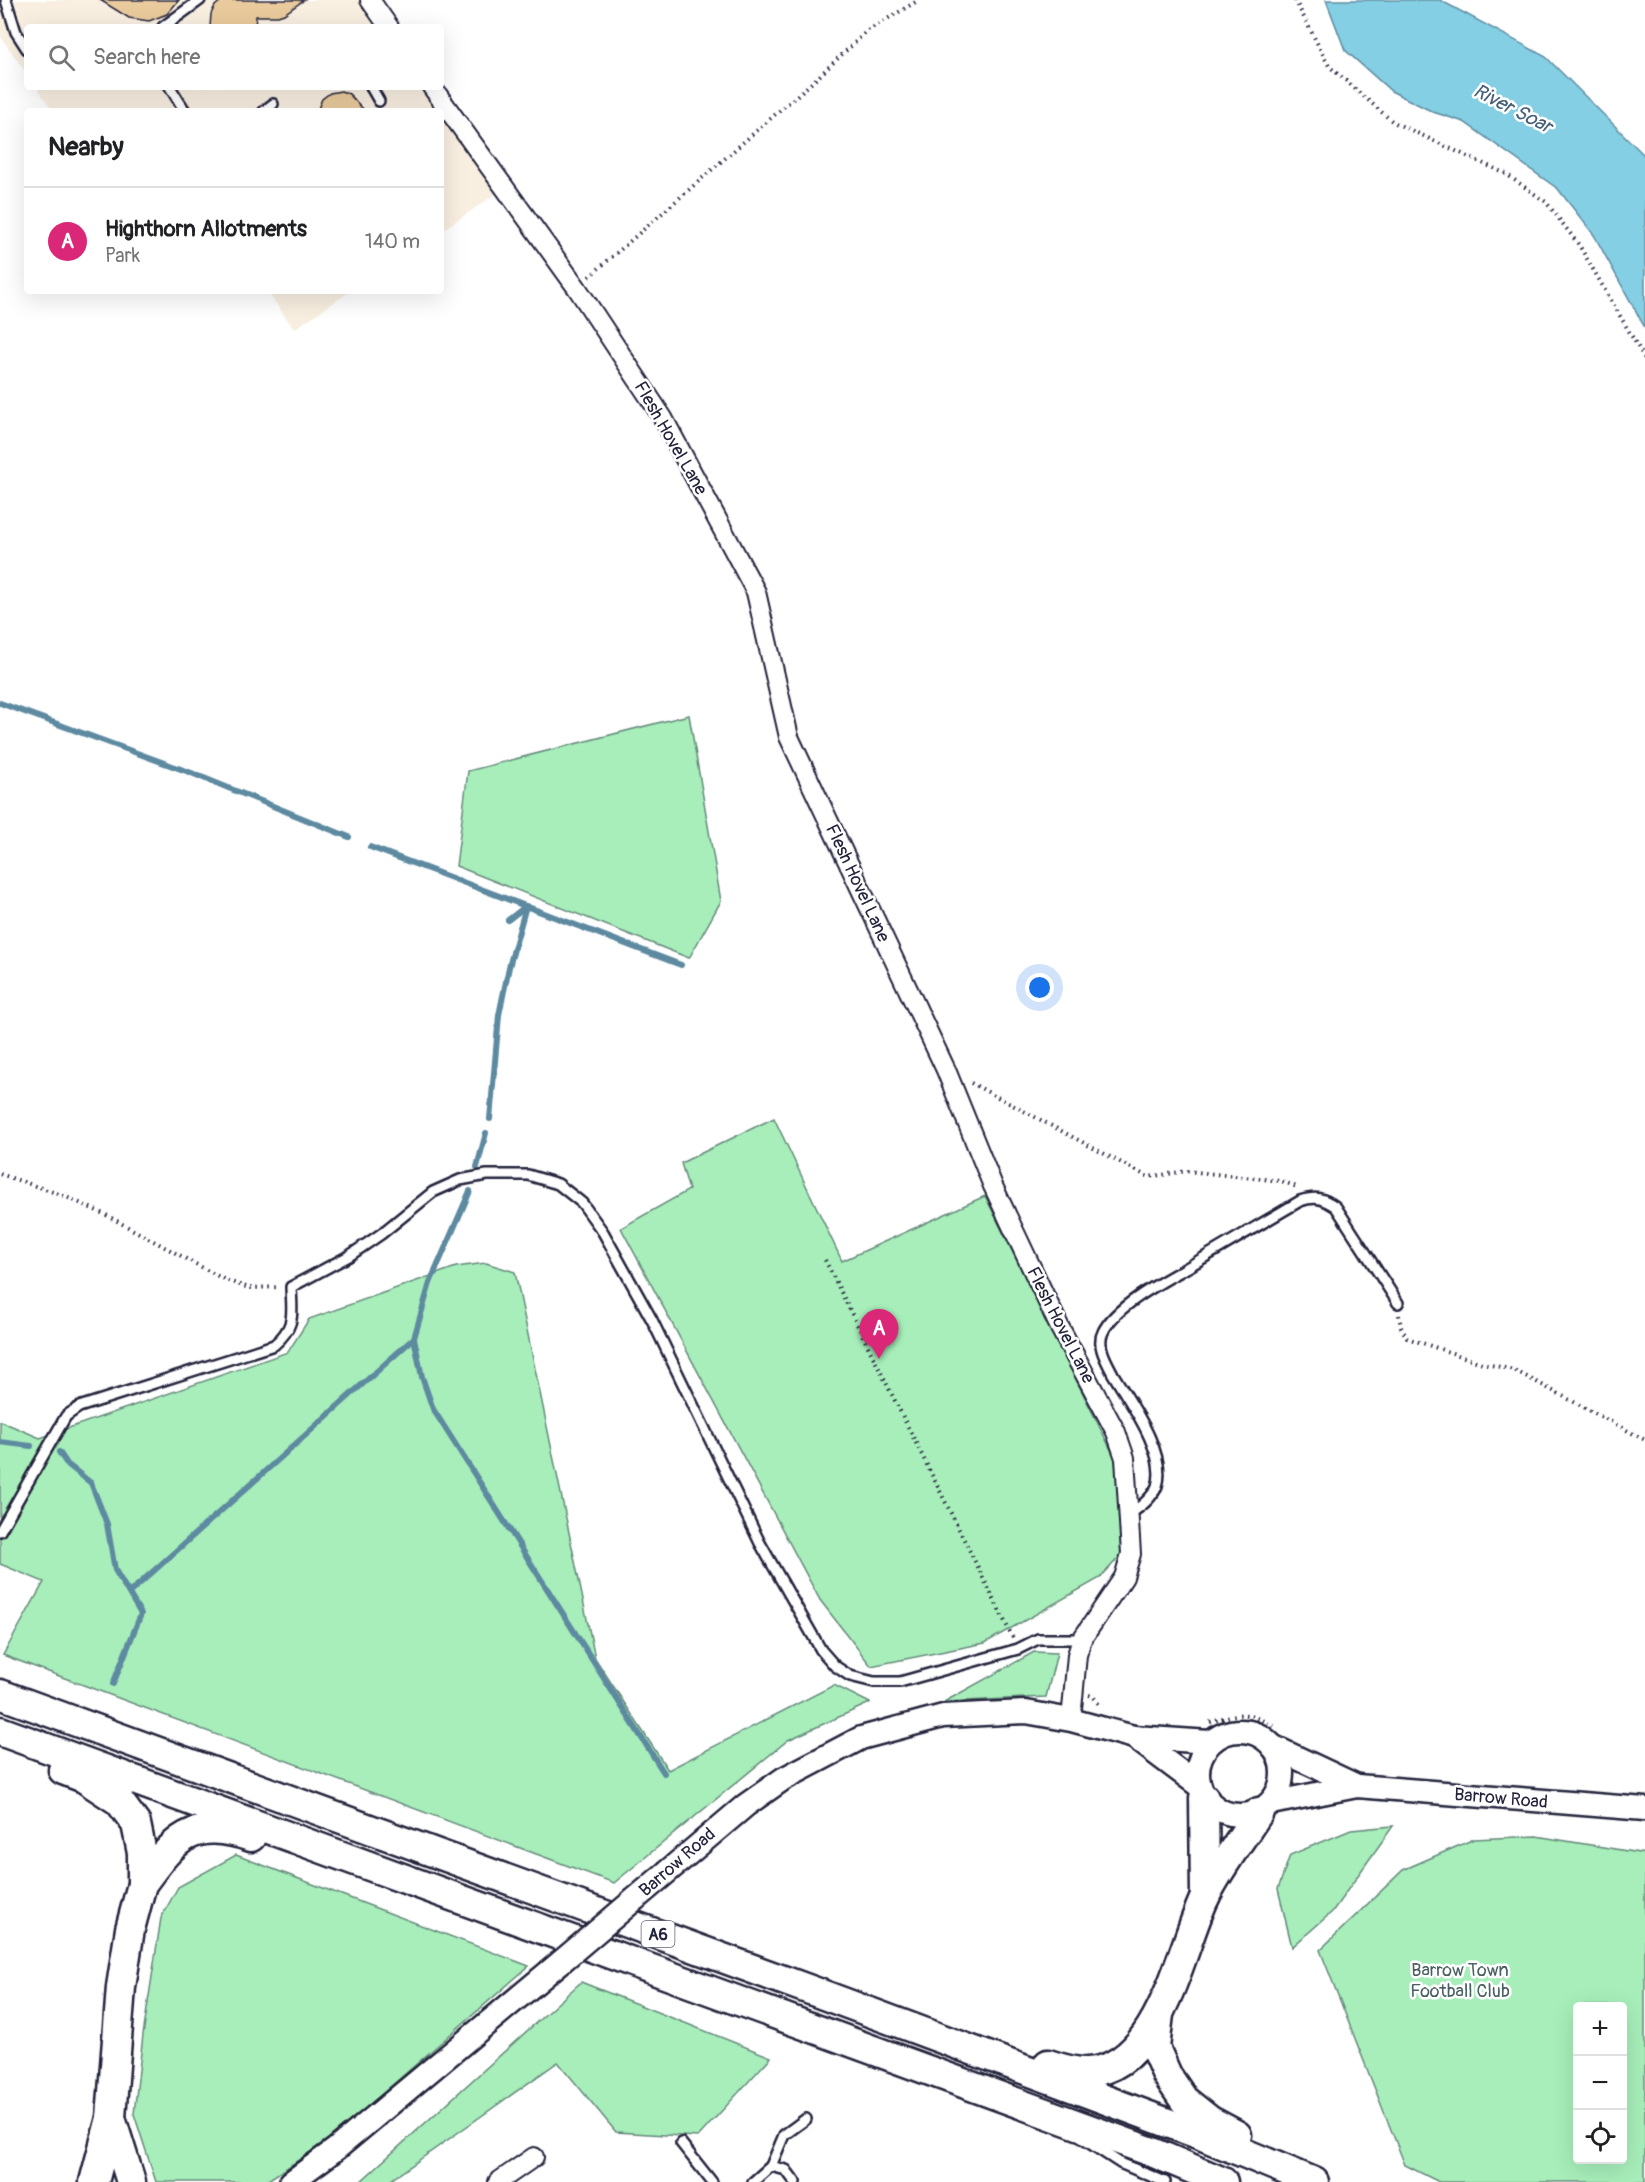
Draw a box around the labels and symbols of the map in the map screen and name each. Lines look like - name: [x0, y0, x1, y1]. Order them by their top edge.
- water label: River Soar: [1469, 78, 1559, 140]
- street label: Flesh Hovel Lane: [629, 377, 713, 499]
- street label: Flesh Hovel Lane: [820, 821, 895, 946]
- your location: [1025, 973, 1054, 1002]
- street label: Flesh Hovel Lane: [1021, 1263, 1100, 1387]
- pin: A: [860, 1310, 898, 1359]
- street label: Barrow Road: [1453, 1783, 1549, 1814]
- street label: Barrow Road: [634, 1823, 720, 1902]
- road number: A6: [642, 1921, 674, 1947]
- park label: Barrow Town Football Club: [1410, 1959, 1510, 2003]

